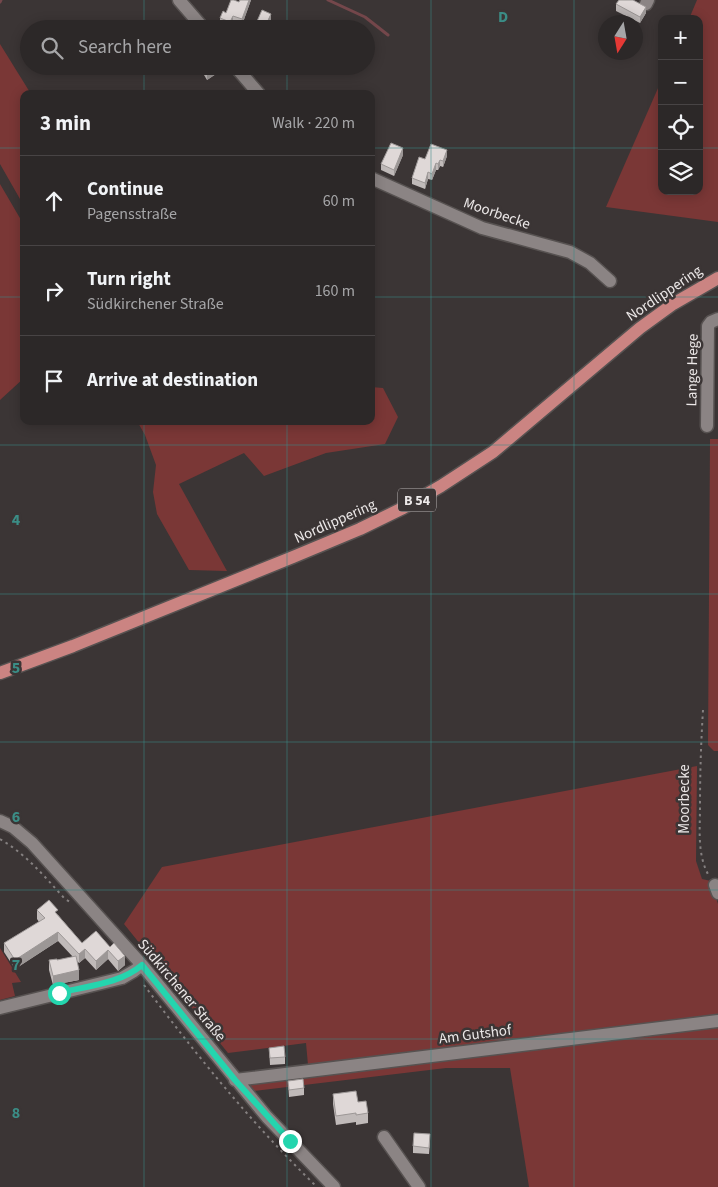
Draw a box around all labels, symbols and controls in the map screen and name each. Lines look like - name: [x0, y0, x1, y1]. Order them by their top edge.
- text: D: [498, 6, 508, 28]
- north arrow: [598, 15, 643, 60]
- map controls: [658, 15, 703, 195]
- button: +: [658, 15, 703, 60]
- search box: [20, 20, 375, 75]
- icon: search: [38, 34, 66, 62]
- text: Search here: [78, 34, 172, 61]
- button: −: [658, 60, 703, 105]
- button: locate: [658, 105, 703, 150]
- text: 3 min: [40, 108, 91, 138]
- text: Walk · 220 m: [272, 112, 355, 134]
- button: layers: [658, 150, 703, 195]
- text: Continue: [87, 176, 164, 203]
- icon: ahead: [40, 187, 68, 215]
- text: 60 m: [323, 190, 355, 212]
- street label: Moorbecke: [461, 192, 533, 235]
- text: Pagensstraße: [87, 203, 177, 225]
- street label: Nordlippering: [622, 260, 707, 327]
- text: Turn right: [87, 266, 171, 293]
- icon: right: [40, 277, 68, 305]
- text: 160 m: [315, 280, 355, 302]
- text: Südkirchener Straße: [87, 293, 224, 315]
- street label: Lange Hege: [681, 333, 704, 407]
- icon: arrive: [40, 367, 68, 395]
- text: Arrive at destination: [87, 367, 258, 394]
- road number: B 54: [398, 488, 436, 512]
- street label: Nordlippering: [291, 494, 380, 549]
- text: 4: [12, 509, 21, 531]
- text: 5: [12, 657, 20, 679]
- street label: Moorbecke: [674, 764, 695, 834]
- text: 6: [12, 806, 20, 828]
- street label: Südkirchener Straße: [132, 934, 231, 1046]
- text: 7: [12, 954, 20, 976]
- route start: [48, 982, 71, 1005]
- street label: Am Gutshof: [438, 1020, 513, 1049]
- text: 8: [12, 1102, 20, 1124]
- route end: [279, 1130, 302, 1153]

